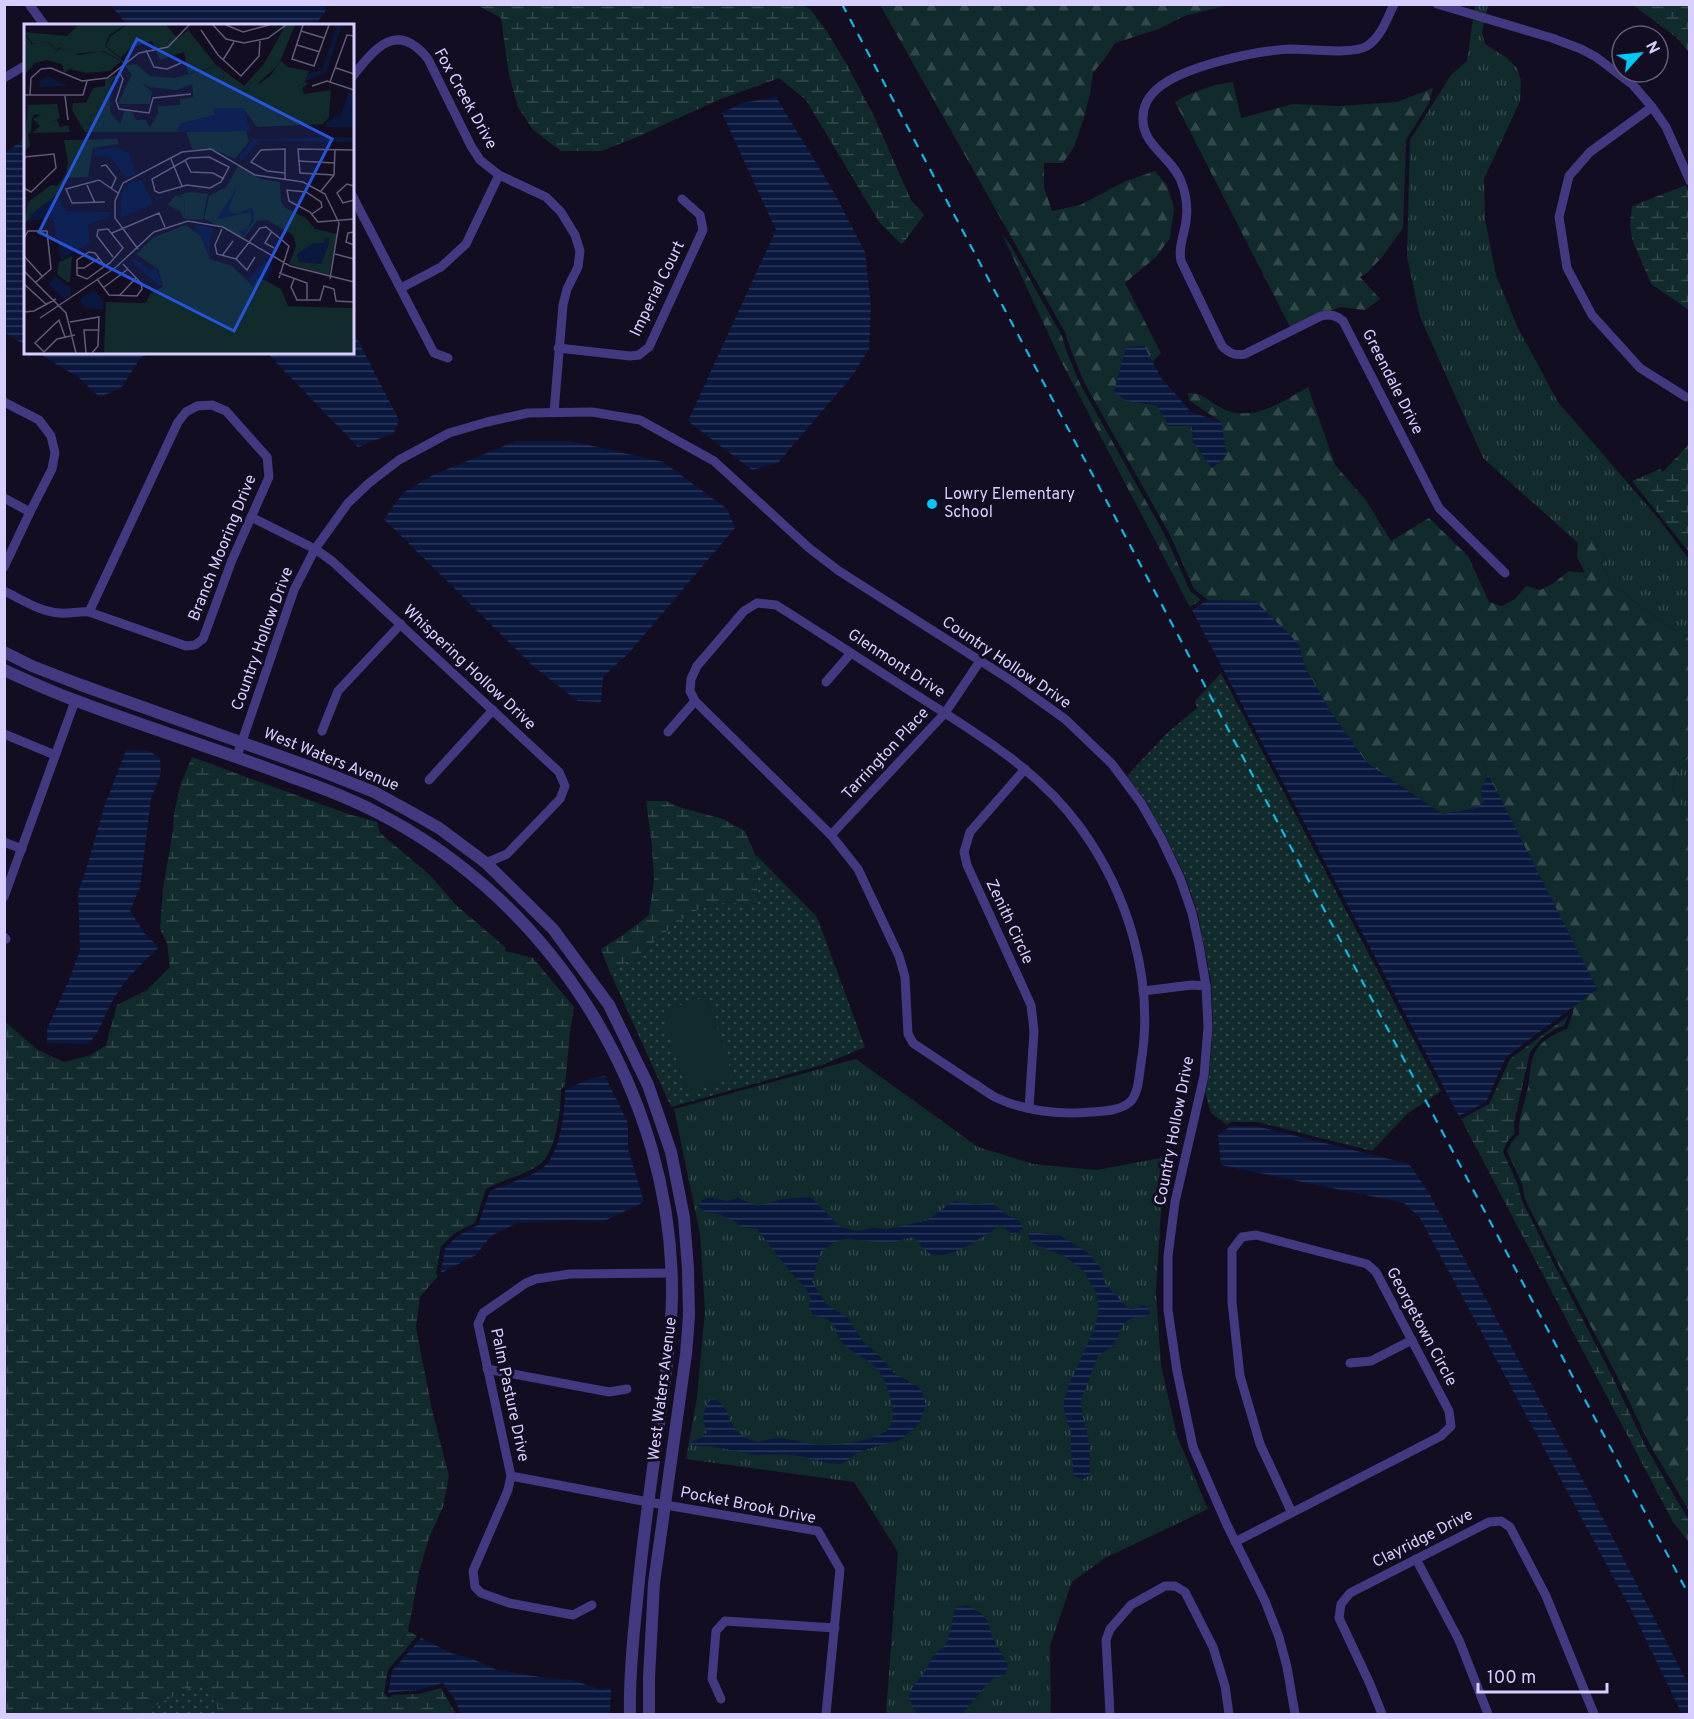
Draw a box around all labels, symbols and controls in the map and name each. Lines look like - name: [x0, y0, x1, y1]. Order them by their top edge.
- inset map: [24, 24, 354, 354]
- north arrow: [1610, 24, 1670, 84]
- text: N: [1640, 38, 1663, 58]
- street label: Fox Creek Drive: [429, 45, 501, 153]
- street label: Imperial Court: [626, 238, 690, 340]
- street label: Greendale Drive: [1357, 326, 1427, 438]
- street label: Branch Mooring Drive: [184, 472, 262, 624]
- place label: Lowry Elementary School: [944, 485, 1075, 523]
- marker: Lowry Elementary School: [925, 497, 939, 511]
- street label: Country Hollow Drive: [228, 564, 298, 714]
- street label: Whispering Hollow Drive: [398, 601, 540, 735]
- street label: Country Hollow Drive: [938, 612, 1074, 714]
- street label: Glenmont Drive: [843, 625, 949, 703]
- street label: Tarrington Place: [838, 704, 934, 804]
- street label: West Waters Avenue: [260, 724, 402, 796]
- street label: Zenith Circle: [981, 876, 1037, 968]
- street label: Country Hollow Drive: [1151, 1055, 1199, 1207]
- street label: Georgetown Circle: [1381, 1264, 1461, 1390]
- street label: West Waters Avenue: [644, 1316, 682, 1462]
- street label: Palm Pasture Drive: [485, 1326, 533, 1464]
- street label: Pocket Brook Drive: [678, 1483, 818, 1529]
- street label: Clayridge Drive: [1369, 1505, 1477, 1573]
- scale bar: [1478, 1656, 1607, 1694]
- text: 100 m: [1487, 1667, 1536, 1690]

